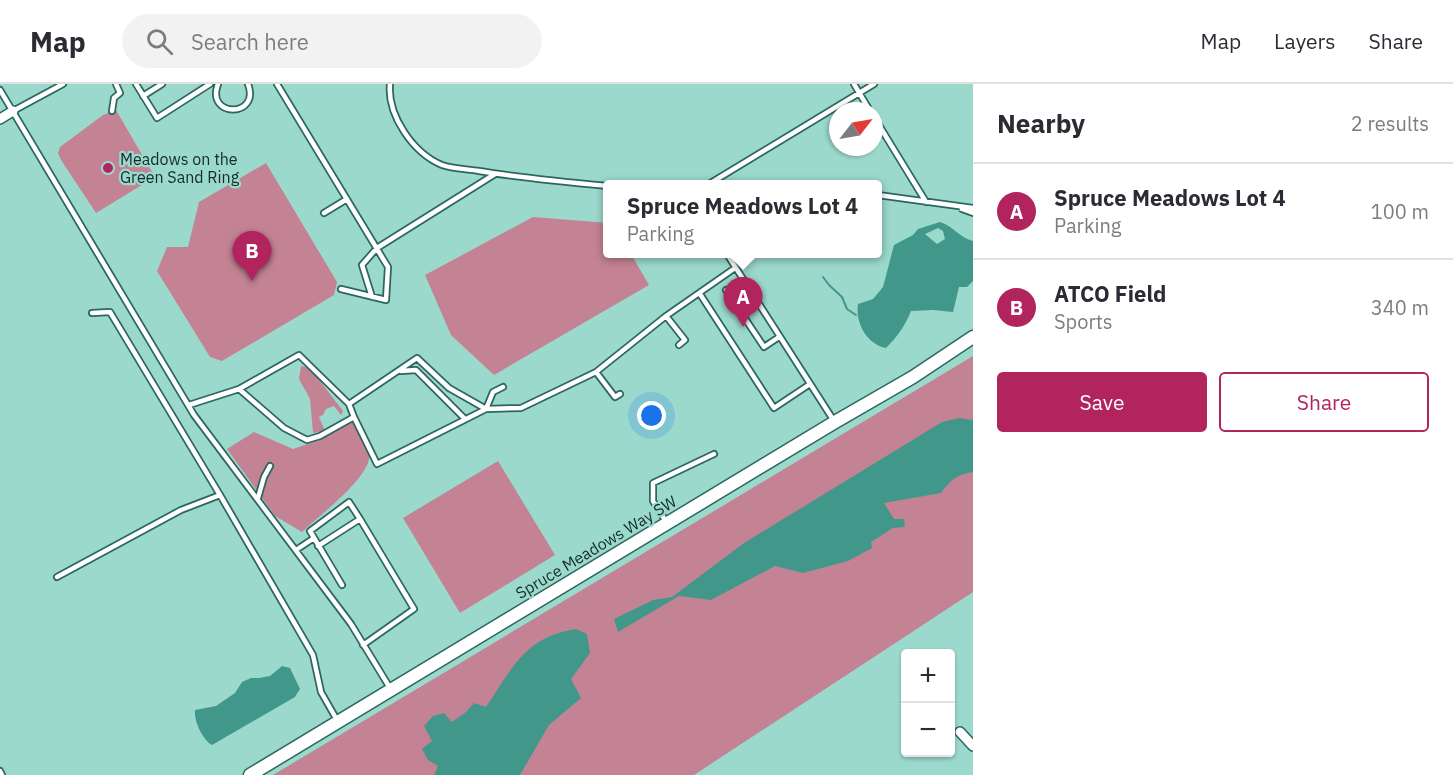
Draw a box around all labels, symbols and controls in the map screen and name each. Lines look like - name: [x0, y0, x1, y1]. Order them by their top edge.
- search box: [122, 14, 542, 68]
- text: Map: [30, 23, 86, 60]
- icon: search: [143, 25, 176, 58]
- text: Search here: [191, 27, 309, 56]
- text: Map: [1201, 27, 1241, 55]
- text: Layers: [1274, 27, 1336, 55]
- text: Share: [1369, 27, 1423, 55]
- north arrow: [829, 102, 883, 156]
- text: Nearby: [997, 106, 1085, 140]
- text: 2 results: [1351, 110, 1429, 137]
- place label: Meadows on the Green Sand Ring: [120, 149, 240, 187]
- marker: Meadows on the Green Sand Ring: [101, 161, 115, 175]
- popup: [603, 180, 882, 258]
- text: Spruce Meadows Lot 4: [1054, 183, 1286, 212]
- text: Spruce Meadows Lot 4: [627, 191, 858, 220]
- text: A: [1010, 198, 1023, 225]
- text: 100 m: [1371, 198, 1429, 225]
- text: Parking: [1054, 212, 1121, 239]
- text: Parking: [627, 220, 694, 247]
- pin: B: [232, 232, 272, 281]
- pin: A: [724, 278, 762, 327]
- text: ATCO Field: [1054, 279, 1166, 308]
- text: B: [1010, 294, 1023, 321]
- text: 340 m: [1371, 294, 1429, 321]
- text: Sports: [1054, 308, 1113, 335]
- button: Save: [997, 372, 1207, 432]
- button: Share: [1219, 372, 1429, 432]
- your location: [637, 401, 666, 430]
- street label: Spruce Meadows Way SW: [512, 491, 680, 603]
- map controls: [901, 649, 955, 757]
- button: +: [901, 649, 955, 703]
- button: −: [901, 703, 955, 757]

